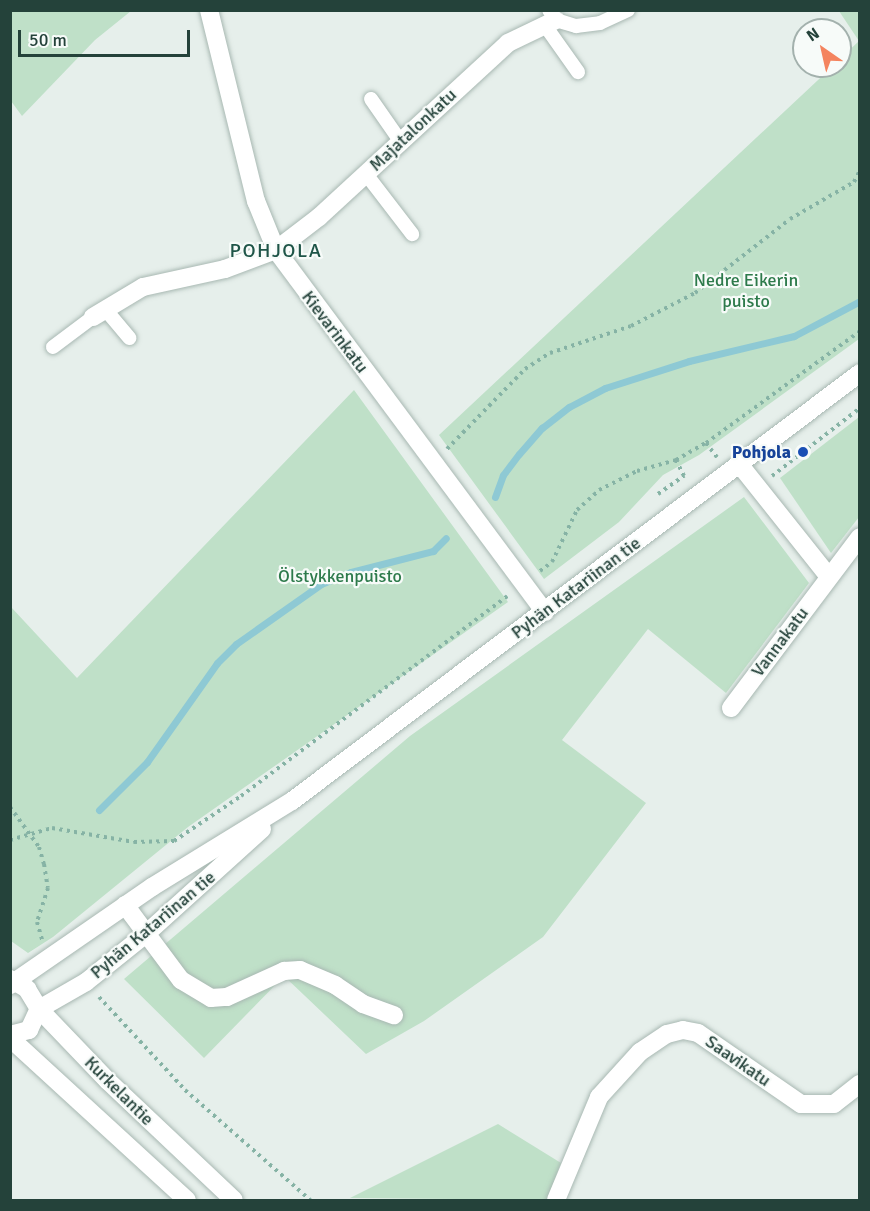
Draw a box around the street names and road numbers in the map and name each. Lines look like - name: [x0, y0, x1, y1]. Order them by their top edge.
- street label: Majatalonkatu: [365, 84, 461, 176]
- street label: Kievarinkatu: [297, 287, 373, 377]
- street label: Pyhän Katariinan tie: [507, 532, 645, 644]
- street label: Vannakatu: [747, 603, 813, 681]
- street label: Pyhän Katariinan tie: [86, 867, 220, 983]
- street label: Saavikatu: [701, 1031, 775, 1091]
- street label: Kurkelantie: [80, 1052, 158, 1130]

